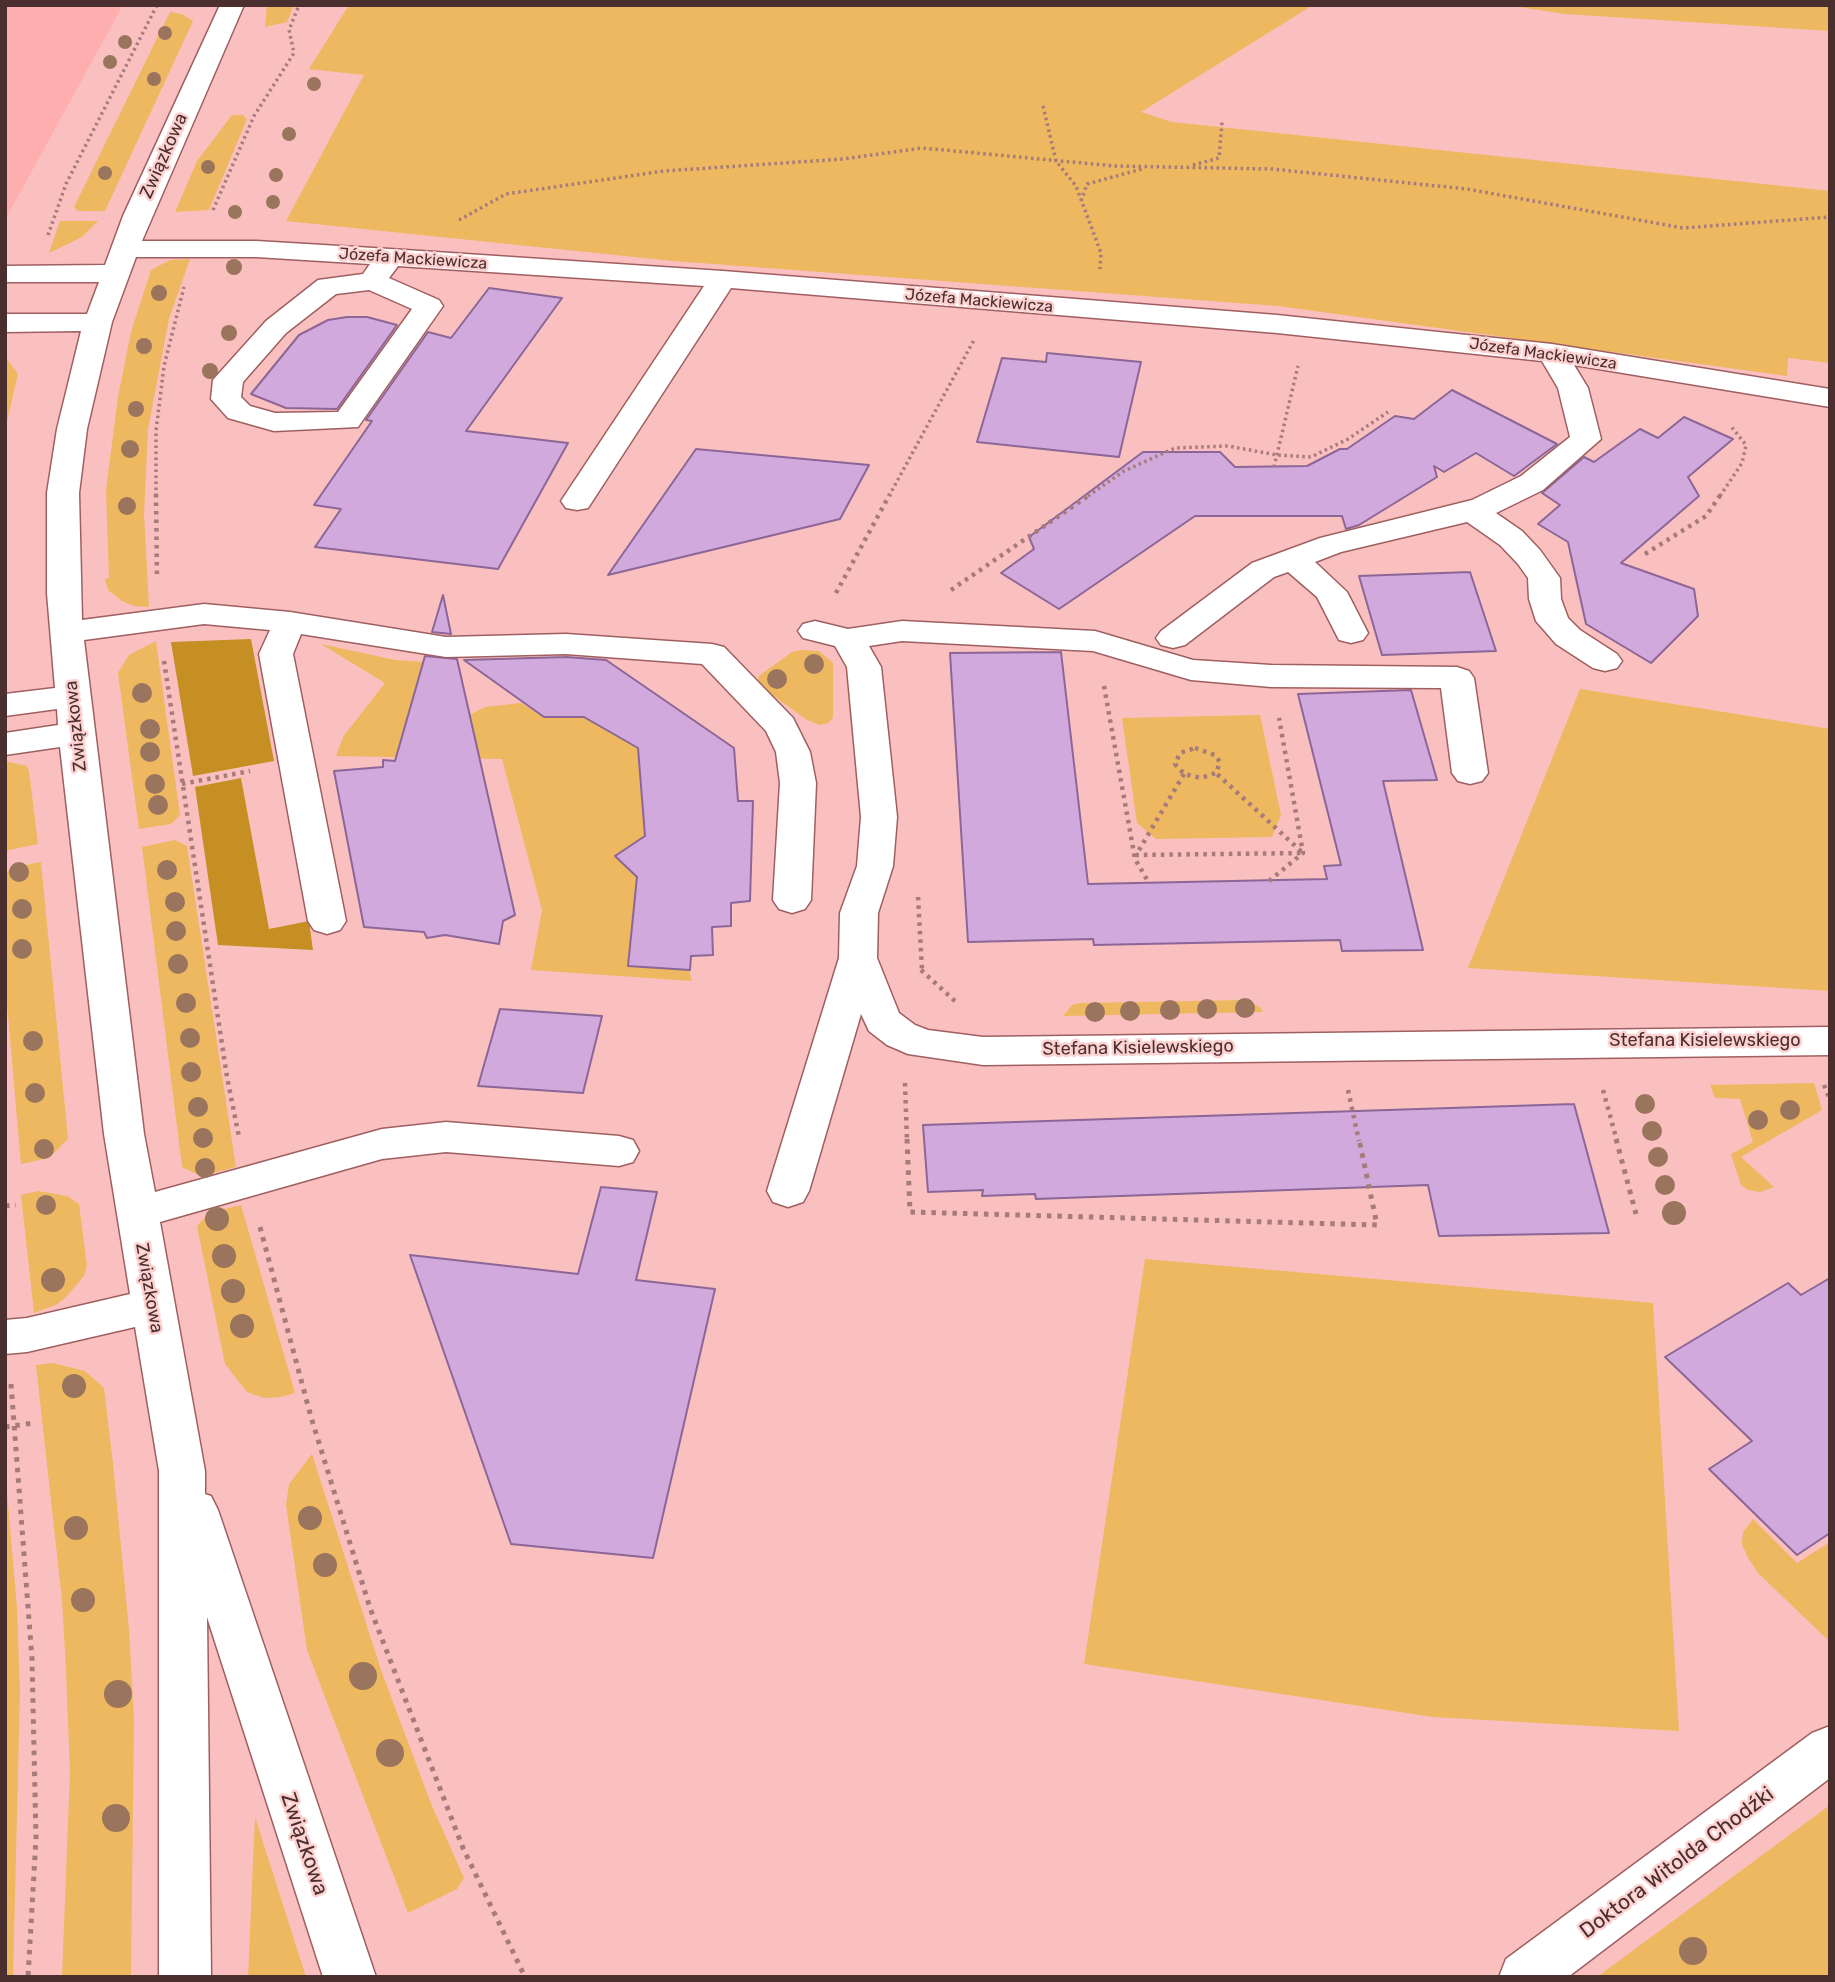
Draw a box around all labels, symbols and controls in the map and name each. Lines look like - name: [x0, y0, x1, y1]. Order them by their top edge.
- street label: Związkowa: [136, 110, 192, 202]
- street label: Józefa Mackiewicza: [338, 244, 488, 274]
- street label: Józefa Mackiewicza: [904, 285, 1054, 317]
- street label: Józefa Mackiewicza: [1468, 334, 1618, 374]
- street label: Związkowa: [60, 679, 92, 773]
- street label: Stefana Kisielewskiego: [1609, 1030, 1801, 1052]
- street label: Stefana Kisielewskiego: [1042, 1036, 1234, 1060]
- street label: Związkowa: [130, 1241, 168, 1335]
- street label: Doktora Witolda Chodźki: [1575, 1782, 1779, 1944]
- street label: Związkowa: [275, 1789, 333, 1899]

